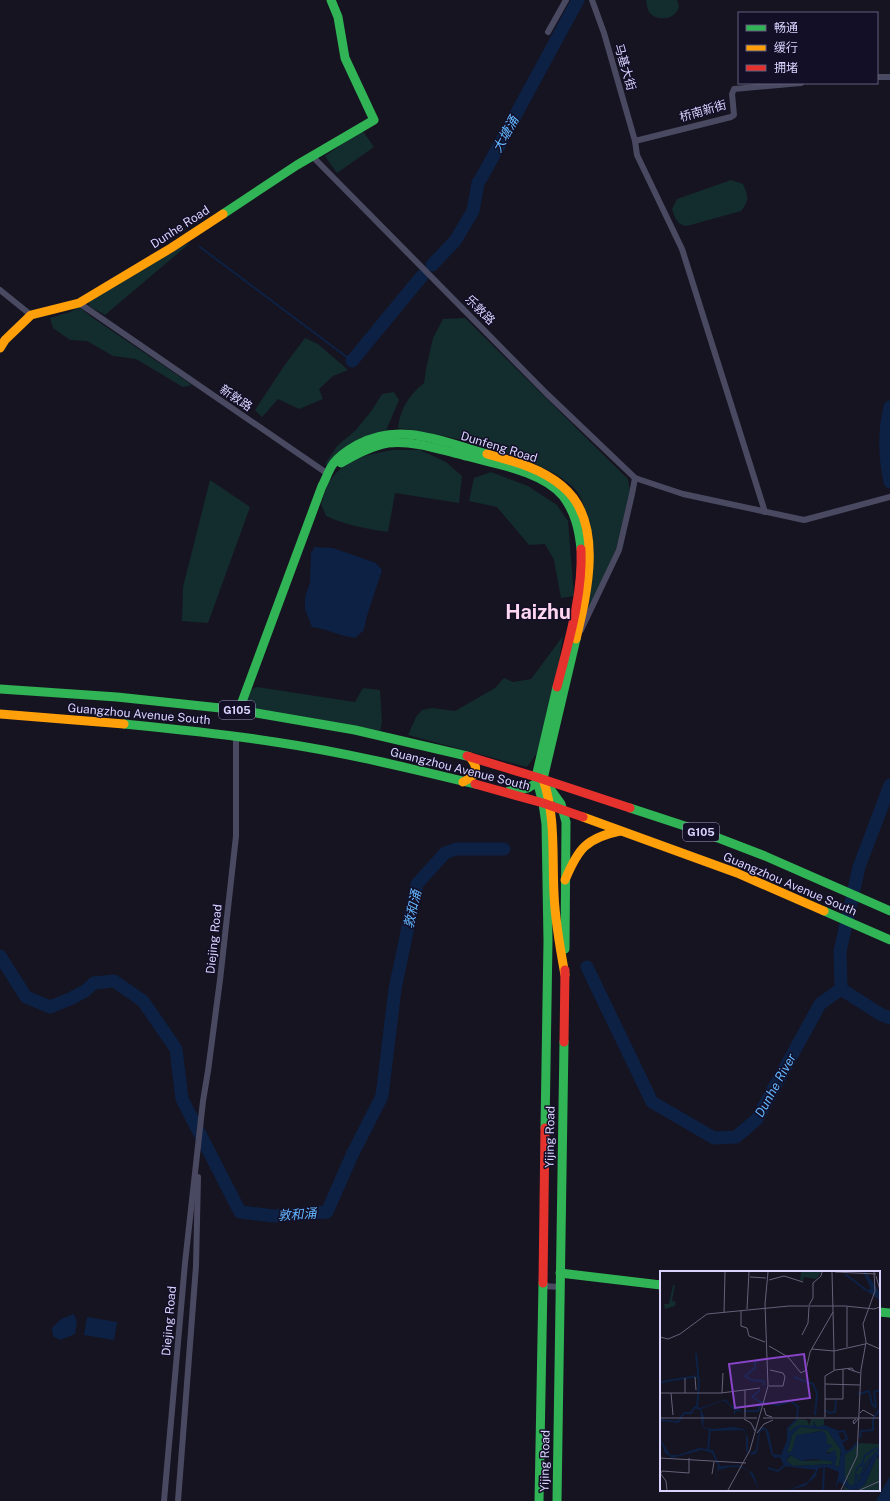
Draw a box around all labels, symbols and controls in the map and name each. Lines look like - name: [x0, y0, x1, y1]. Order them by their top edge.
- legend: [738, 12, 878, 84]
- text: 畅通: [774, 21, 798, 35]
- text: 缓行: [774, 41, 798, 55]
- street label: 马基大街: [612, 42, 638, 92]
- text: 拥堵: [774, 61, 798, 75]
- street label: 桥南新街: [678, 98, 728, 124]
- water label: 大塘涌: [489, 112, 522, 155]
- street label: Dunhe Road: [148, 203, 212, 251]
- street label: 乐敦路: [462, 292, 498, 328]
- street label: 新敦路: [217, 382, 255, 414]
- street label: Dunfeng Road: [459, 429, 539, 465]
- district label: Haizhu: [505, 600, 571, 624]
- street label: Guangzhou Avenue South: [67, 701, 211, 727]
- road number: G105: [219, 701, 255, 719]
- street label: Guangzhou Avenue South: [389, 745, 531, 793]
- road number: G105: [683, 823, 719, 841]
- street label: Guangzhou Avenue South: [721, 850, 859, 919]
- water label: 敦和涌: [401, 887, 424, 930]
- street label: Diejing Road: [203, 903, 225, 975]
- water label: Dunhe River: [752, 1051, 799, 1120]
- street label: Yijing Road: [542, 1106, 558, 1168]
- water label: 敦和涌: [277, 1206, 319, 1223]
- inset map: [660, 1271, 880, 1491]
- street label: Diejing Road: [159, 1285, 179, 1357]
- street label: Yijing Road: [537, 1430, 553, 1492]

